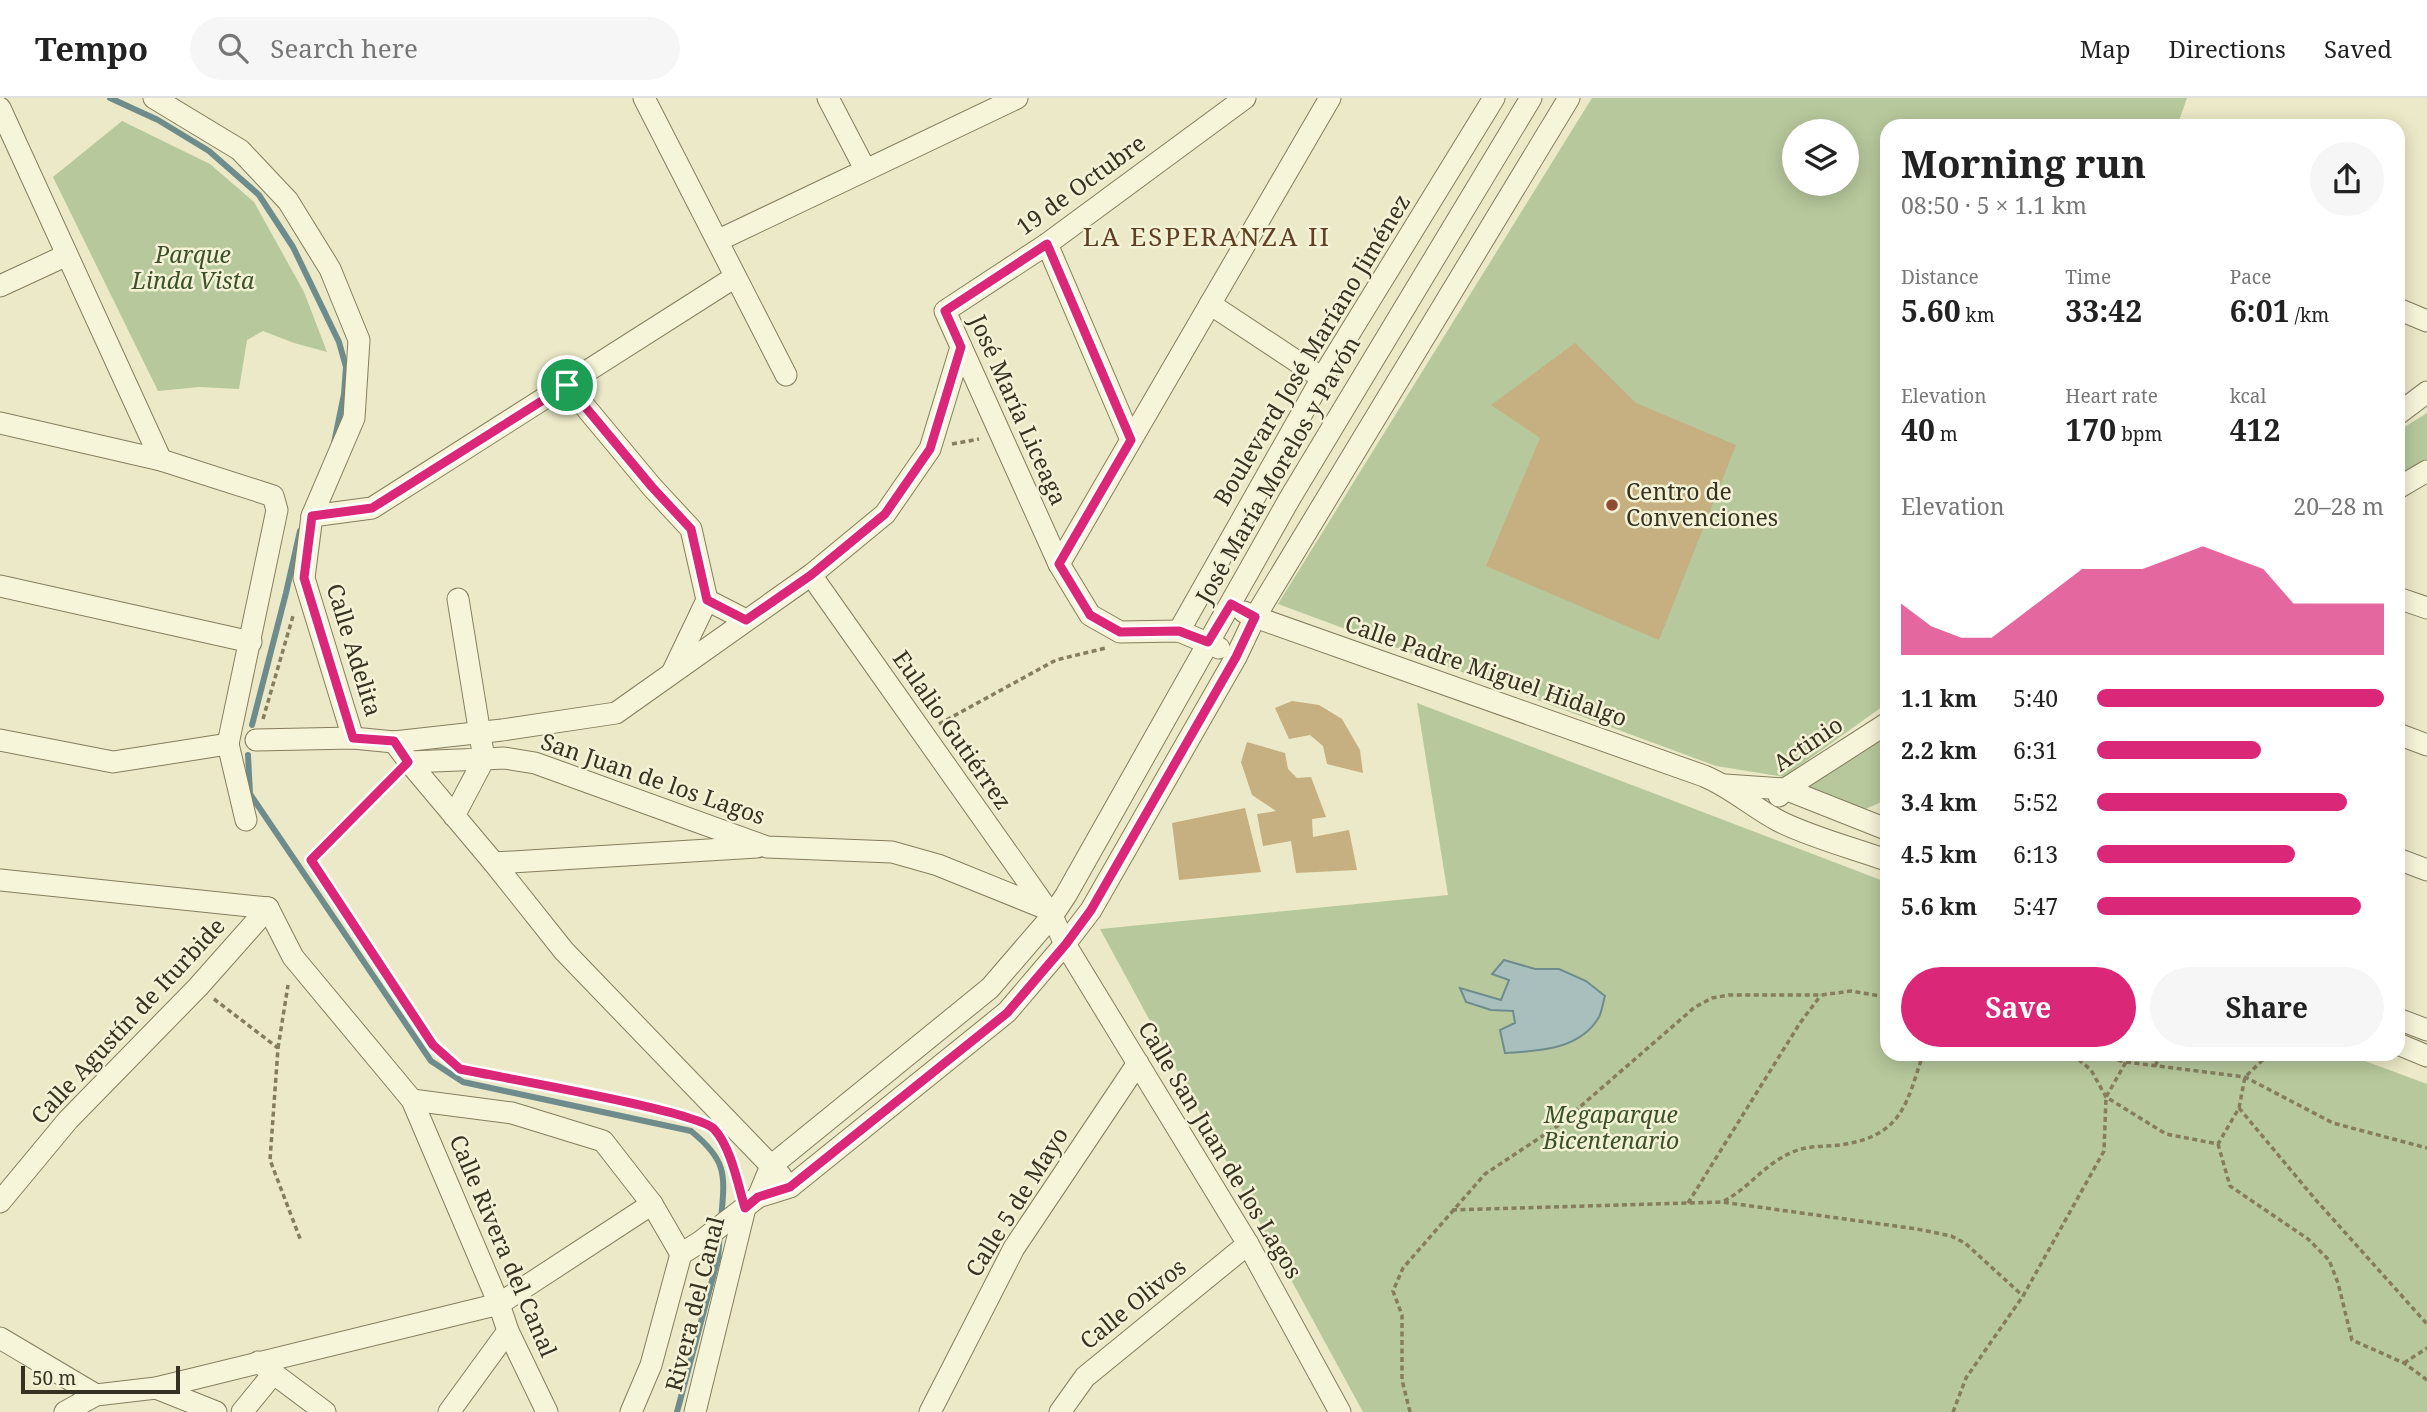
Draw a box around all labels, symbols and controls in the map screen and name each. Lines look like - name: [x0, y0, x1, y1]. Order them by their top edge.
- search box: [190, 17, 680, 80]
- text: Tempo: [35, 26, 148, 71]
- icon: search: [214, 29, 252, 67]
- text: Search here: [270, 30, 418, 66]
- text: Map: [2080, 32, 2131, 65]
- text: Directions: [2169, 32, 2286, 65]
- text: Saved: [2324, 32, 2392, 65]
- map controls: [1782, 119, 1859, 196]
- button: layers: [1782, 119, 1859, 196]
- street label: 19 de Octubre: [1009, 126, 1151, 242]
- text: Morning run: [1901, 137, 2146, 189]
- button: share: [2310, 142, 2384, 216]
- street label: Boulevard José Maríano Jiménez: [1205, 188, 1417, 511]
- text: 08:50 · 5 × 1.1 km: [1901, 189, 2087, 221]
- district label: LA ESPERANZA II: [1083, 218, 1331, 254]
- park label: Parque Linda Vista: [131, 238, 255, 296]
- text: Distance: [1901, 264, 1979, 290]
- text: Time: [2065, 264, 2111, 290]
- text: Pace: [2230, 264, 2271, 290]
- text: 5.60: [1901, 290, 1961, 331]
- text: 33:42: [2065, 290, 2142, 331]
- text: 6:01: [2230, 290, 2290, 331]
- text: km: [1961, 302, 1995, 328]
- text: /km: [2290, 302, 2329, 328]
- street label: José María Liceaga: [962, 308, 1075, 510]
- street label: José María Morelos y Pavón: [1187, 330, 1367, 610]
- pin: [537, 355, 597, 415]
- icon: arrive: [548, 366, 586, 404]
- text: Elevation: [1901, 383, 1987, 409]
- text: Heart rate: [2065, 383, 2158, 409]
- text: kcal: [2230, 383, 2266, 409]
- text: 40: [1901, 409, 1935, 450]
- text: 170: [2065, 409, 2116, 450]
- text: 412: [2230, 409, 2281, 450]
- text: m: [1935, 421, 1958, 447]
- text: bpm: [2116, 421, 2162, 447]
- place label: Centro de Convenciones: [1626, 475, 1778, 533]
- text: Elevation: [1901, 490, 2005, 522]
- text: 20–28 m: [2293, 490, 2384, 522]
- marker: Centro de Convenciones: [1604, 497, 1620, 513]
- street label: Calle Adelita: [320, 579, 390, 720]
- street label: Calle Padre Miguel Hidalgo: [1341, 607, 1632, 733]
- street label: Eulalio Gutiérrez: [886, 644, 1020, 815]
- text: 1.1 km: [1901, 682, 1977, 714]
- text: 5:40: [2013, 682, 2058, 714]
- street label: Actinio: [1766, 708, 1849, 778]
- street label: San Juan de los Lagos: [537, 725, 770, 831]
- text: 2.2 km: [1901, 734, 1977, 766]
- text: 6:31: [2013, 734, 2058, 766]
- text: 3.4 km: [1901, 786, 1977, 818]
- text: 5:52: [2013, 786, 2058, 818]
- text: 4.5 km: [1901, 838, 1977, 870]
- text: 6:13: [2013, 838, 2058, 870]
- text: 5.6 km: [1901, 890, 1977, 922]
- text: 5:47: [2013, 890, 2058, 922]
- street label: Calle Agustín de Iturbide: [23, 910, 231, 1130]
- button: Save: [1901, 967, 2136, 1047]
- button: Share: [2150, 967, 2384, 1047]
- street label: Calle San Juan de los Lagos: [1131, 1015, 1311, 1284]
- park label: Megaparque Bicentenario: [1542, 1098, 1679, 1156]
- street label: Calle 5 de Mayo: [957, 1120, 1075, 1283]
- street label: Calle Rivera del Canal: [443, 1130, 565, 1362]
- street label: Rivera del Canal: [657, 1213, 731, 1394]
- street label: Calle Olivos: [1073, 1250, 1192, 1356]
- scale bar: [21, 1363, 180, 1395]
- text: 50 m: [32, 1365, 76, 1391]

